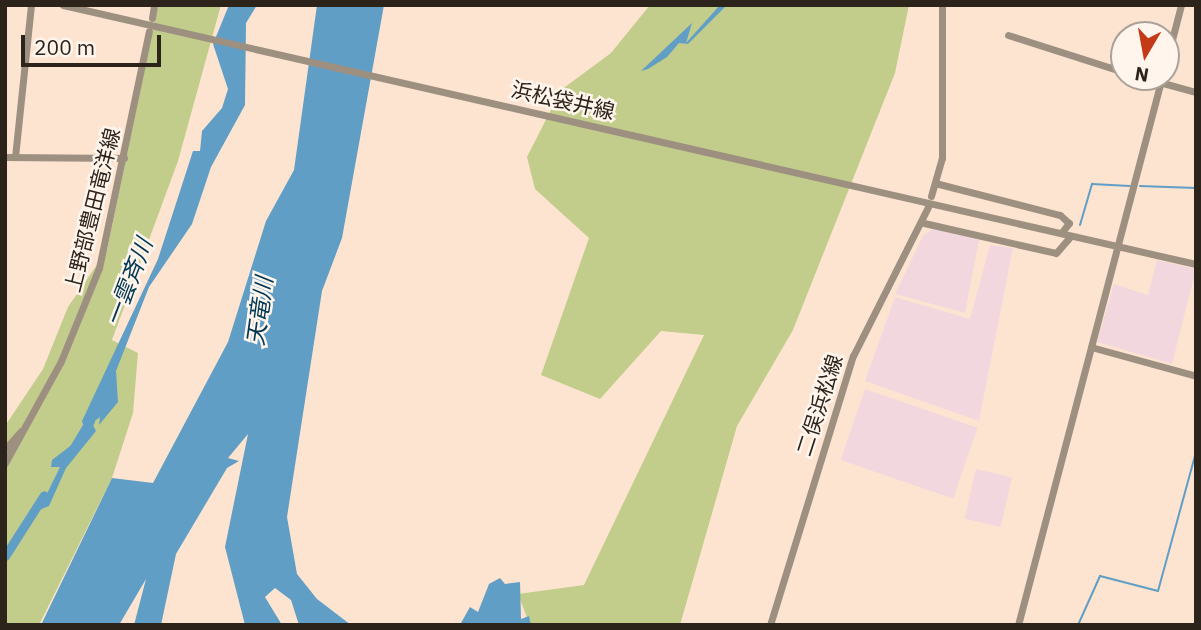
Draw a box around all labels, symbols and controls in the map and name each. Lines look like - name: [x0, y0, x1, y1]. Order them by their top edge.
- scale bar: [24, 21, 164, 65]
- north arrow: [1110, 21, 1180, 91]
- text: 200 m: [34, 33, 95, 61]
- text: N: [1133, 62, 1151, 88]
- street label: 浜松袋井線: [509, 76, 617, 124]
- street label: 上野部豊田竜洋線: [59, 125, 125, 295]
- water label: 一雲斉川: [99, 234, 157, 330]
- water label: 天竜川: [241, 275, 277, 347]
- street label: 二俣浜松線: [791, 351, 847, 459]

